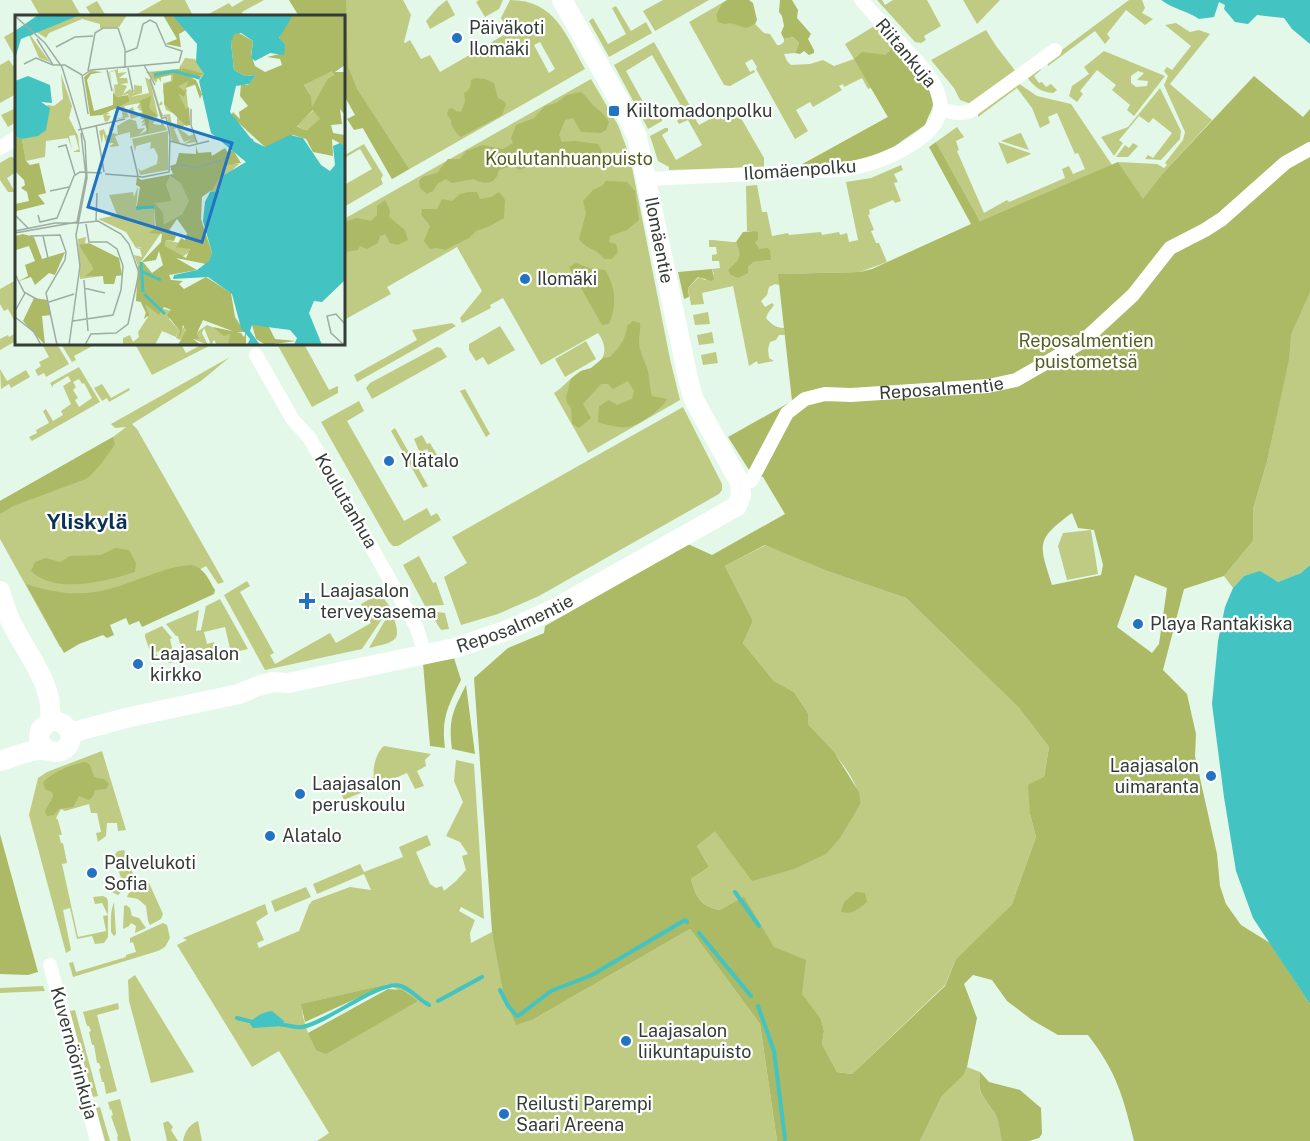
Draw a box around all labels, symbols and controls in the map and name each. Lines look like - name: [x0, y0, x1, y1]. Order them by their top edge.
- street label: Riitankuja: [872, 14, 941, 91]
- inset map: [15, 15, 345, 345]
- place label: Päiväkoti Ilomäki: [469, 17, 544, 59]
- marker: Päiväkoti Ilomäki: [450, 31, 464, 45]
- place label: Kiiltomadonpolku: [626, 100, 773, 121]
- marker: Kiiltomadonpolku: [607, 104, 621, 118]
- park label: Koulutanhuanpuisto: [485, 148, 653, 169]
- street label: Ilomäenpolku: [743, 155, 857, 184]
- street label: Ilomäentie: [641, 195, 678, 285]
- place label: Ilomäki: [537, 268, 597, 289]
- marker: Ilomäki: [518, 272, 532, 286]
- park label: Reposalmentien puistometsä: [1018, 330, 1154, 372]
- street label: Reposalmentie: [878, 372, 1006, 403]
- street label: Koulutanhua: [311, 450, 382, 552]
- place label: Ylätalo: [401, 450, 459, 471]
- marker: Ylätalo: [382, 454, 396, 468]
- district label: Yliskylä: [47, 509, 127, 534]
- place label: Laajasalon terveysasema: [320, 580, 436, 622]
- street label: Reposalmentie: [454, 589, 577, 657]
- marker: Laajasalon terveysasema: [298, 592, 316, 610]
- place label: Playa Rantakiska: [1150, 613, 1293, 634]
- marker: Playa Rantakiska: [1131, 617, 1145, 631]
- place label: Laajasalon kirkko: [150, 643, 239, 685]
- marker: Laajasalon kirkko: [131, 657, 145, 671]
- place label: Laajasalon uimaranta: [1110, 755, 1199, 797]
- marker: Laajasalon uimaranta: [1204, 769, 1218, 783]
- place label: Laajasalon peruskoulu: [312, 773, 406, 815]
- marker: Laajasalon peruskoulu: [293, 787, 307, 801]
- place label: Alatalo: [282, 825, 342, 846]
- marker: Alatalo: [263, 829, 277, 843]
- place label: Palvelukoti Sofia: [104, 852, 196, 894]
- marker: Palvelukoti Sofia: [85, 866, 99, 880]
- street label: Kuvernöörinkuja: [47, 984, 102, 1121]
- place label: Laajasalon liikuntapuisto: [638, 1020, 751, 1062]
- marker: Laajasalon liikuntapuisto: [619, 1034, 633, 1048]
- place label: Reilusti Parempi Saari Areena: [516, 1093, 652, 1135]
- marker: Reilusti Parempi Saari Areena: [497, 1107, 511, 1121]

